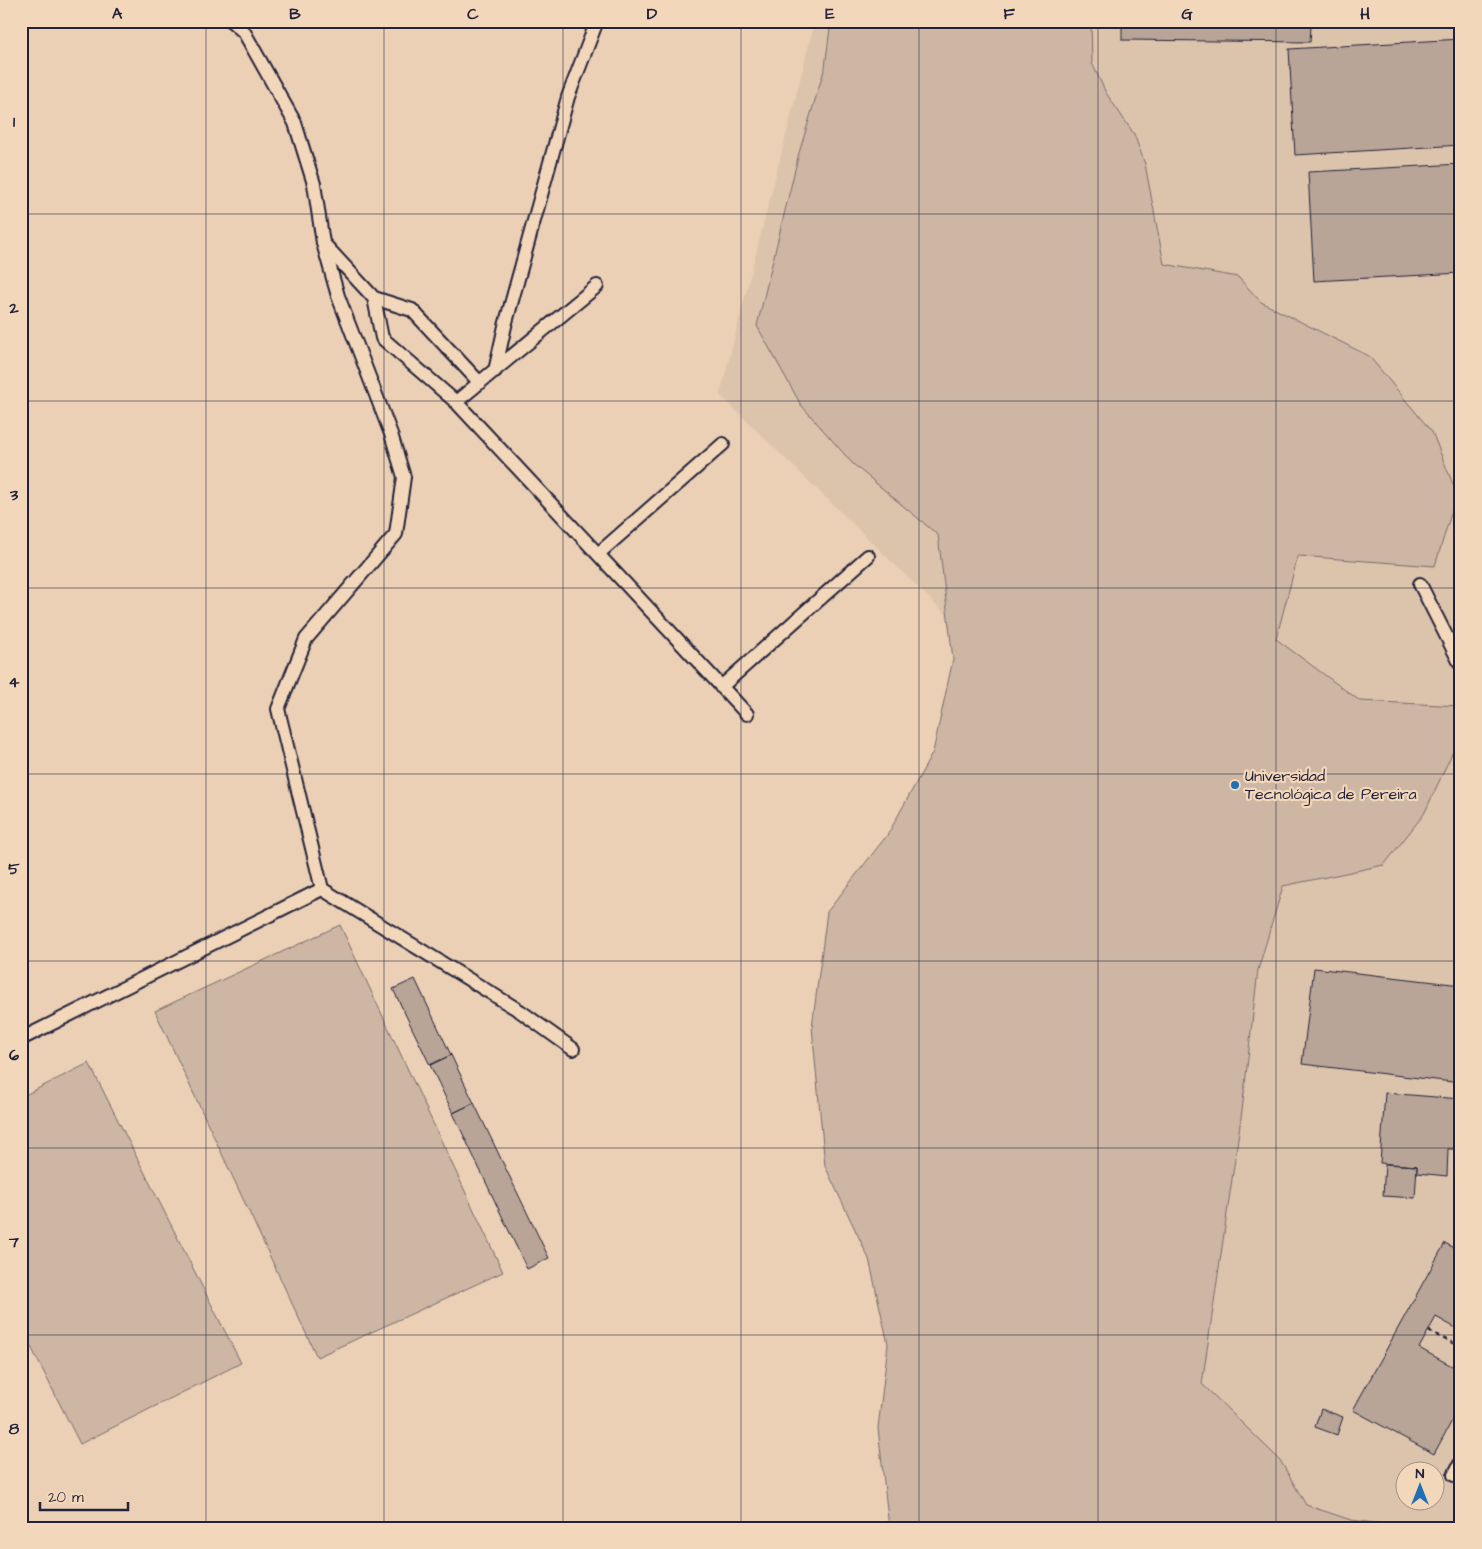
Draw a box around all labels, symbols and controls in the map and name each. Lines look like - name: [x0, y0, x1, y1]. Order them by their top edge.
- text: A: [112, 3, 123, 25]
- text: B: [289, 3, 301, 25]
- text: C: [467, 3, 479, 25]
- text: D: [647, 3, 658, 25]
- text: E: [825, 3, 835, 25]
- text: F: [1003, 3, 1015, 25]
- text: G: [1181, 3, 1193, 25]
- text: H: [1360, 3, 1370, 25]
- text: 1: [13, 111, 16, 133]
- text: 2: [8, 297, 19, 319]
- text: 3: [9, 484, 19, 506]
- text: 4: [9, 671, 20, 693]
- place label: Universidad Tecnológica de Pereira: [1245, 765, 1417, 806]
- marker: Universidad Tecnológica de Pereira: [1229, 779, 1241, 791]
- text: 5: [8, 858, 20, 880]
- text: 6: [9, 1044, 19, 1066]
- text: 7: [8, 1231, 19, 1253]
- text: 8: [9, 1418, 20, 1440]
- north arrow: [1394, 1462, 1444, 1512]
- text: N: [1416, 1464, 1425, 1484]
- scale bar: [40, 1479, 128, 1511]
- text: 20 m: [48, 1487, 84, 1508]

